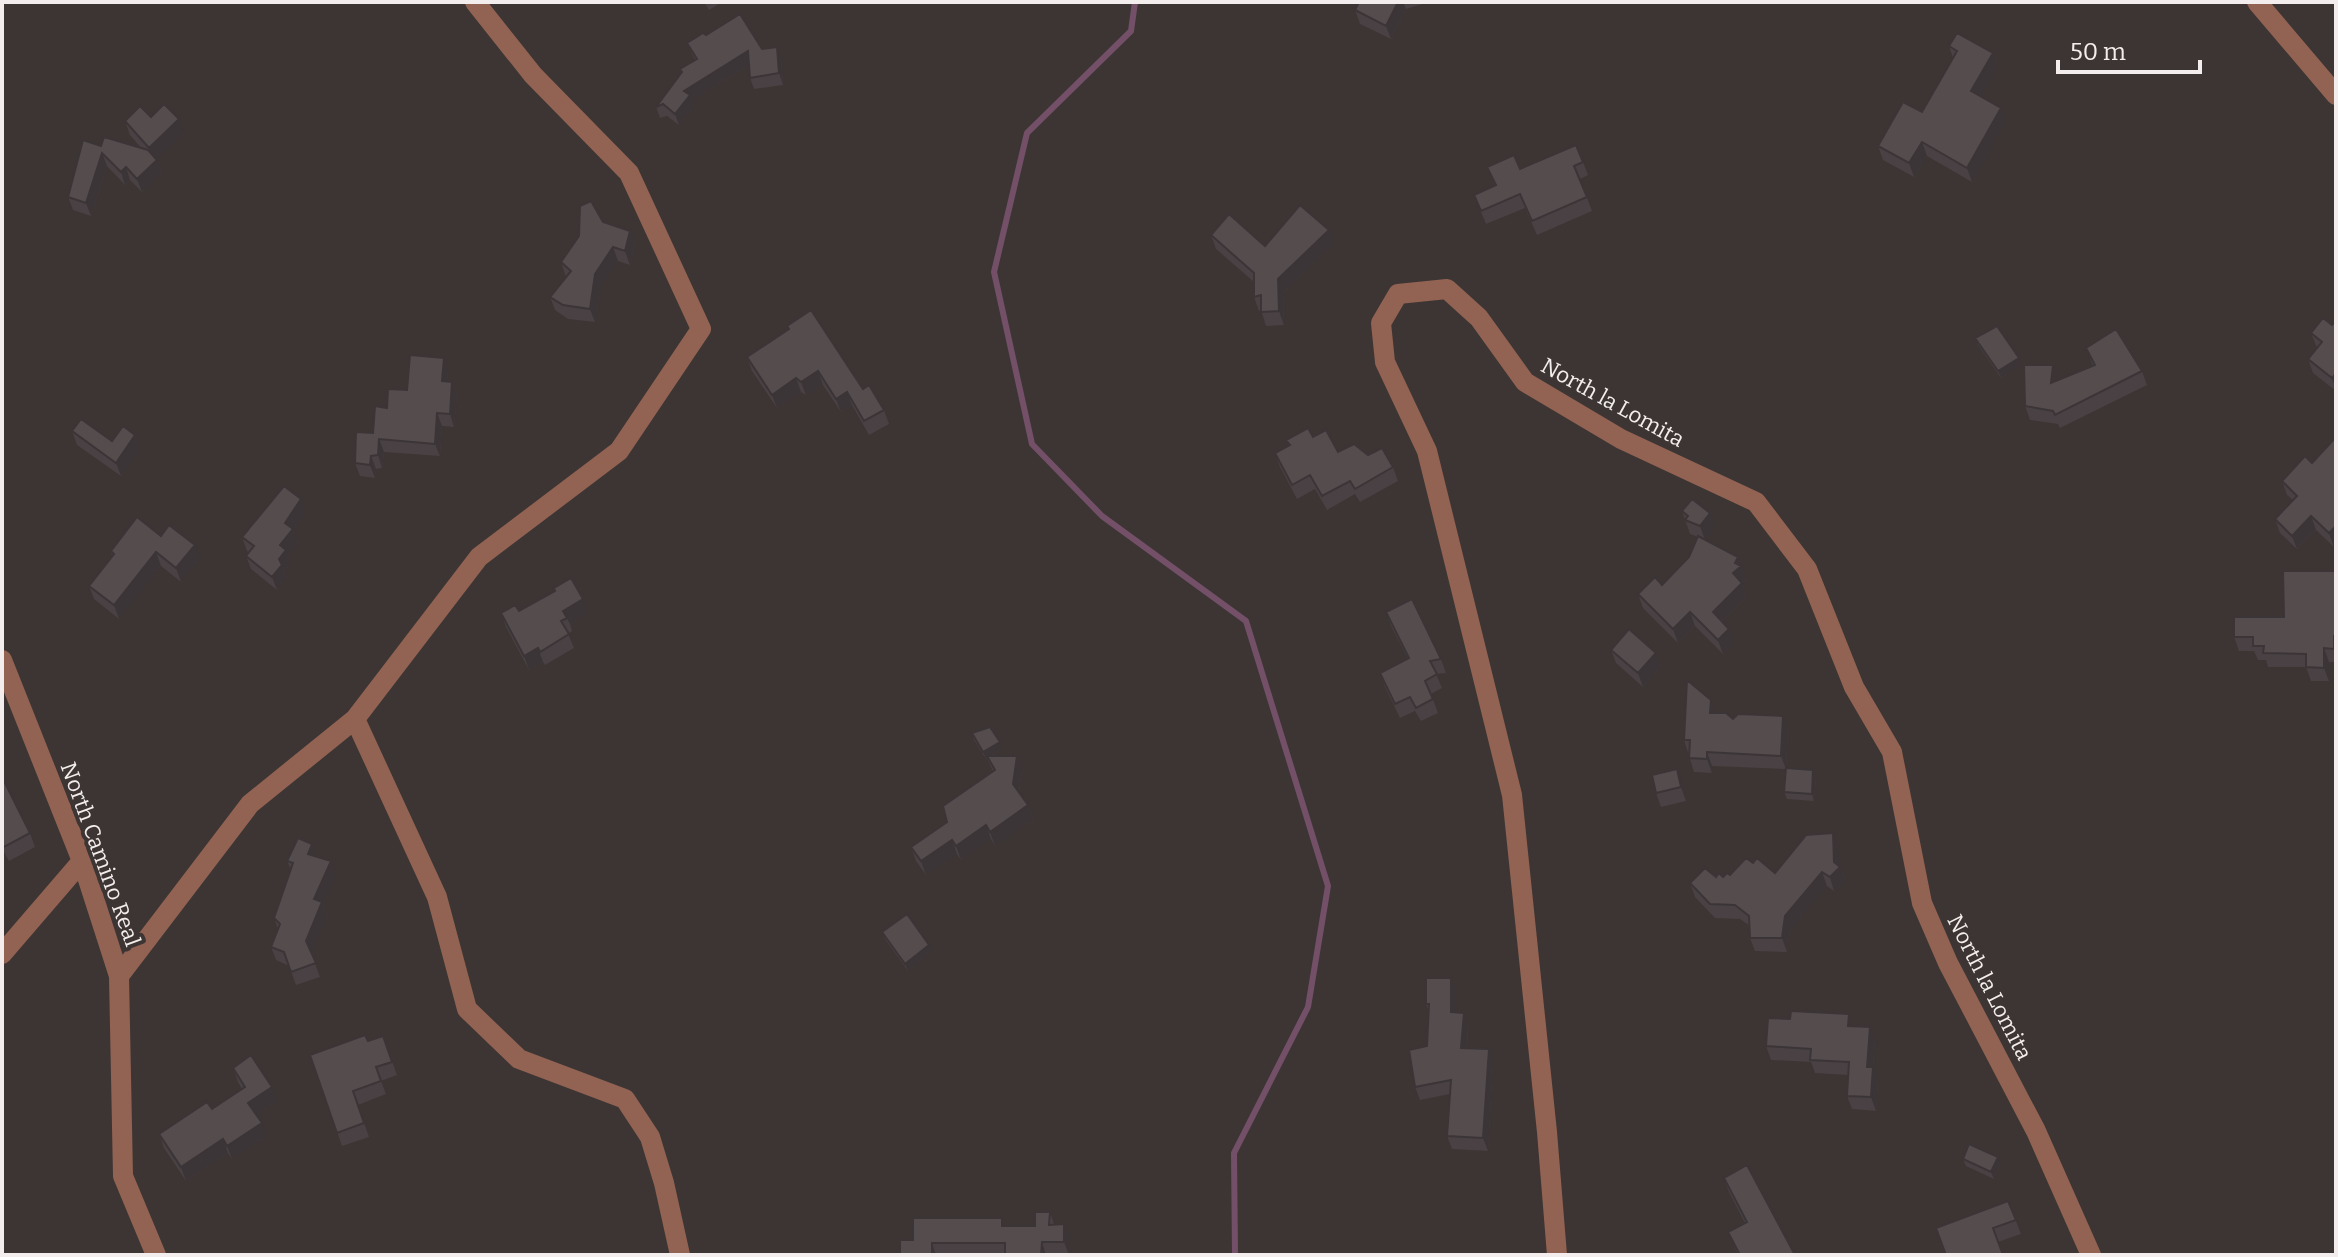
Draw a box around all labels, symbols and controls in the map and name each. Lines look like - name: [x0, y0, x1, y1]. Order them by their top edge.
- scale bar: [2058, 24, 2200, 74]
- text: 50 m: [2070, 38, 2126, 66]
- street label: North la Lomita: [1536, 352, 1689, 453]
- street label: North Camino Real: [55, 758, 146, 950]
- street label: North la Lomita: [1941, 910, 2038, 1064]

